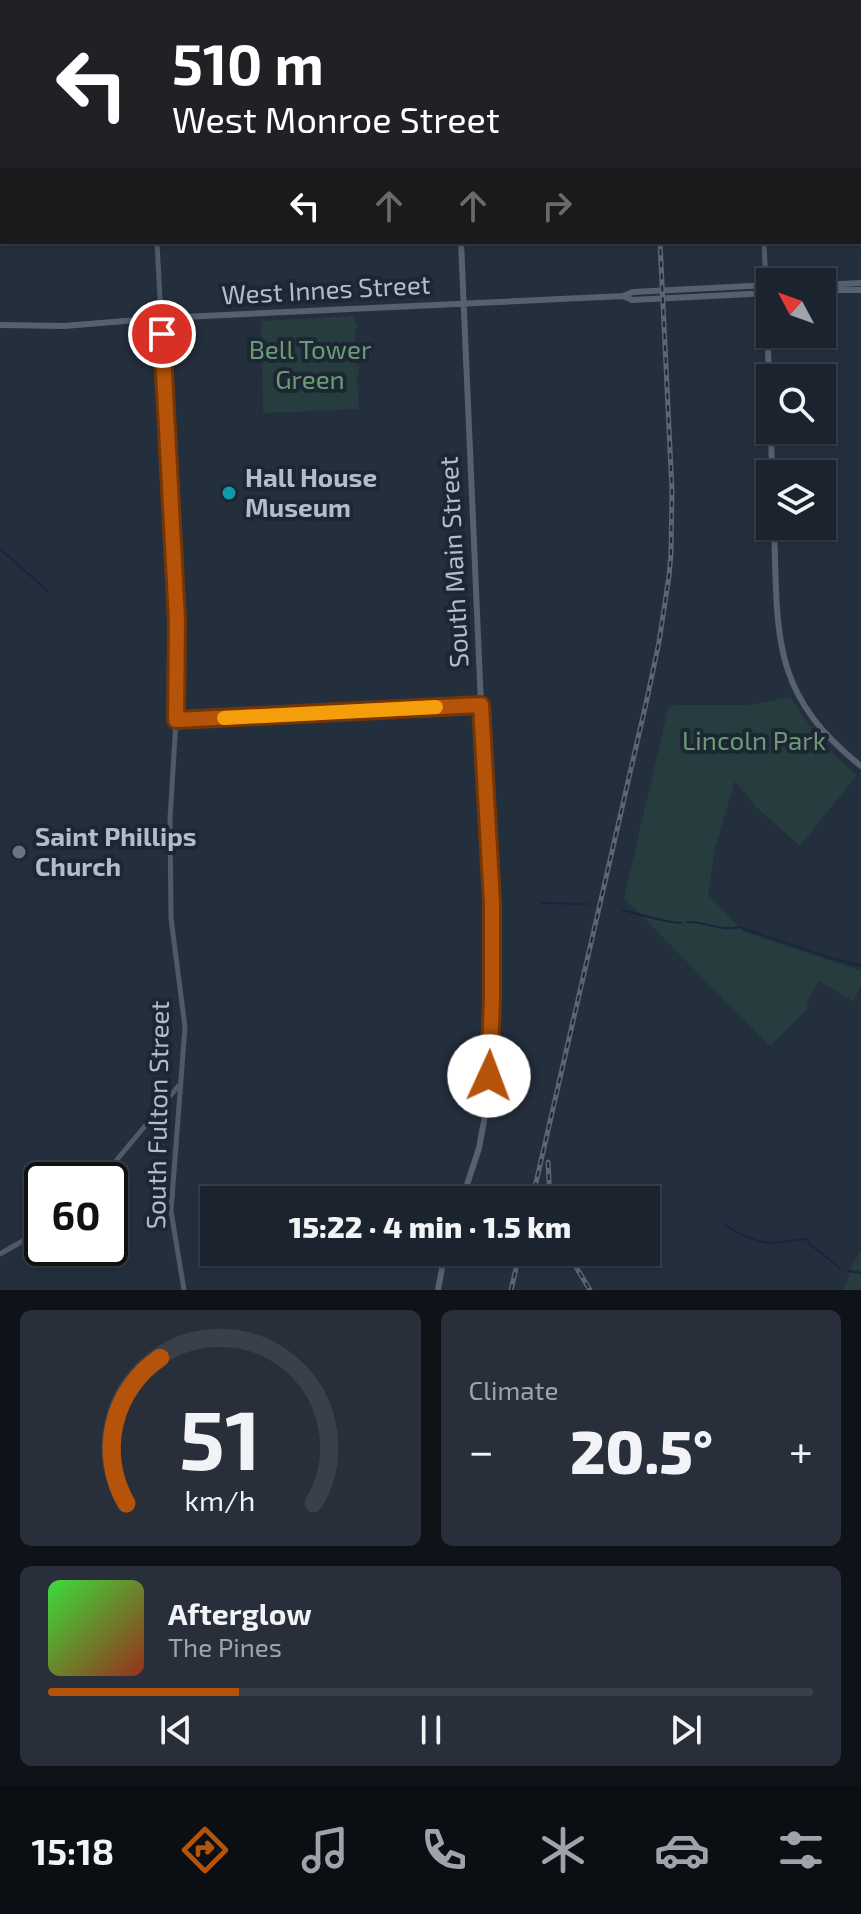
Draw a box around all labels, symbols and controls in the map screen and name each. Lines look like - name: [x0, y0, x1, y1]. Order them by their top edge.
- text: 510 m: [172, 29, 324, 96]
- icon: left: [40, 32, 144, 136]
- text: West Monroe Street: [172, 97, 500, 140]
- icon: left: [283, 184, 327, 228]
- icon: ahead: [367, 184, 411, 228]
- icon: ahead: [451, 184, 495, 228]
- icon: right: [535, 184, 579, 228]
- street label: West Innes Street: [221, 268, 431, 309]
- north arrow: [756, 268, 836, 348]
- map controls: [756, 268, 836, 540]
- pin: [128, 300, 196, 368]
- icon: arrive: [140, 312, 184, 356]
- park label: Bell Tower Green: [249, 333, 371, 394]
- button: search: [756, 364, 836, 444]
- street label: South Main Street: [431, 455, 474, 669]
- button: layers: [756, 460, 836, 540]
- place label: Hall House Museum: [245, 461, 377, 522]
- marker: Hall House Museum: [220, 484, 238, 502]
- park label: Lincoln Park: [682, 724, 826, 755]
- place label: Saint Phillips Church: [35, 820, 197, 881]
- marker: Saint Phillips Church: [10, 843, 28, 861]
- street label: South Fulton Street: [139, 1000, 174, 1230]
- position arrow: [447, 1034, 531, 1118]
- speed limit sign: 60: [24, 1162, 128, 1266]
- text: 15:22 · 4 min · 1.5 km: [289, 1208, 571, 1244]
- text: Climate: [469, 1374, 558, 1405]
- text: 51: [179, 1387, 261, 1487]
- text: 20.5°: [570, 1414, 713, 1486]
- text: −: [469, 1423, 494, 1476]
- text: +: [789, 1423, 813, 1476]
- text: km/h: [185, 1482, 256, 1517]
- text: Afterglow: [168, 1595, 312, 1631]
- text: The Pines: [168, 1631, 282, 1662]
- icon: previous: [154, 1708, 198, 1752]
- icon: pause: [409, 1708, 453, 1752]
- icon: next: [664, 1708, 708, 1752]
- icon: directions: [177, 1822, 233, 1878]
- icon: music: [297, 1822, 353, 1878]
- icon: phone: [416, 1822, 472, 1878]
- icon: climate: [535, 1822, 591, 1878]
- icon: car: [654, 1822, 710, 1878]
- icon: filters: [773, 1822, 829, 1878]
- text: 15:18: [32, 1829, 114, 1872]

